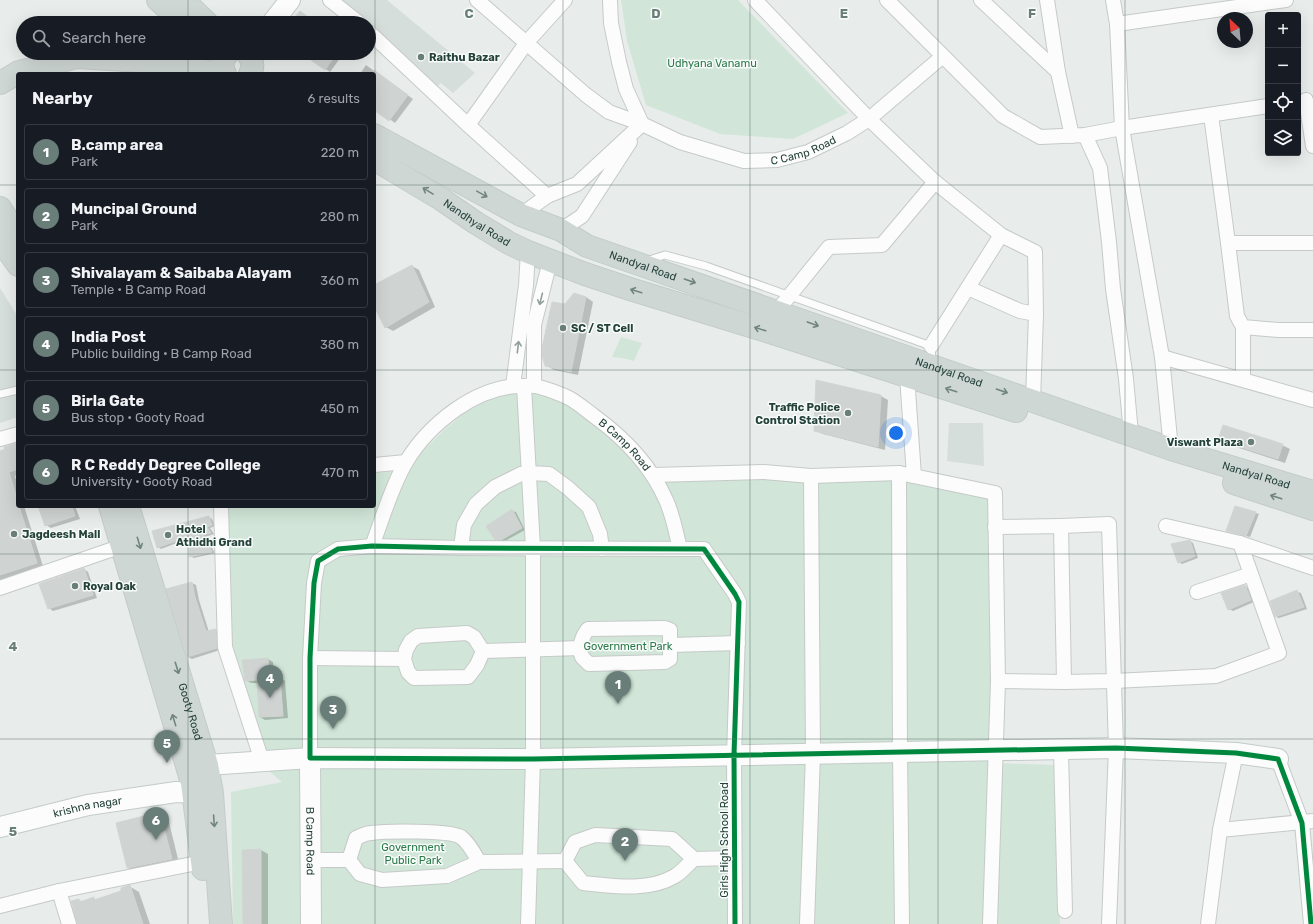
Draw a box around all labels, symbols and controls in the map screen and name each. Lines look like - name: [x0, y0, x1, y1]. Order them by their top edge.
- text: C: [464, 6, 474, 21]
- text: D: [651, 6, 661, 21]
- text: E: [840, 6, 848, 21]
- text: F: [1028, 6, 1036, 21]
- north arrow: [1217, 12, 1253, 48]
- map controls: [1265, 12, 1301, 156]
- button: +: [1265, 12, 1301, 48]
- search box: [16, 16, 376, 60]
- icon: search: [30, 27, 52, 49]
- text: Search here: [62, 29, 146, 47]
- button: −: [1265, 48, 1301, 84]
- place label: Raithu Bazar: [429, 51, 500, 64]
- marker: Raithu Bazar: [416, 52, 426, 62]
- park label: Udhyana Vanamu: [667, 57, 757, 70]
- button: locate: [1265, 84, 1301, 120]
- text: Nearby: [32, 88, 93, 108]
- text: 6 results: [308, 91, 360, 106]
- button: layers: [1265, 120, 1301, 156]
- street label: C Camp Road: [770, 133, 838, 167]
- text: B.camp area: [71, 136, 163, 154]
- text: 1: [43, 145, 49, 160]
- text: 220 m: [321, 145, 359, 160]
- text: Park: [71, 154, 98, 169]
- one-way arrow: [422, 186, 434, 194]
- one-way arrow: [476, 190, 488, 198]
- street label: Nandhyal Road: [441, 197, 512, 249]
- text: Muncipal Ground: [71, 200, 197, 218]
- text: 2: [42, 209, 50, 224]
- text: 280 m: [320, 209, 359, 224]
- text: Park: [71, 218, 98, 233]
- street label: Nandyal Road: [608, 248, 678, 284]
- text: Shivalayam & Saibaba Alayam: [71, 264, 291, 282]
- text: 3: [42, 273, 50, 288]
- text: 360 m: [320, 273, 359, 288]
- one-way arrow: [684, 278, 696, 286]
- text: Temple · B Camp Road: [71, 282, 206, 297]
- one-way arrow: [630, 287, 643, 294]
- one-way arrow: [536, 292, 544, 305]
- one-way arrow: [806, 321, 819, 328]
- place label: SC / ST Cell: [571, 322, 633, 335]
- marker: SC / ST Cell: [558, 323, 568, 333]
- one-way arrow: [754, 325, 767, 332]
- text: India Post: [71, 328, 146, 346]
- text: 4: [42, 337, 50, 352]
- text: 380 m: [320, 337, 359, 352]
- one-way arrow: [515, 341, 522, 354]
- text: Public building · B Camp Road: [71, 346, 252, 361]
- street label: Nandyal Road: [914, 355, 984, 390]
- one-way arrow: [944, 386, 957, 393]
- one-way arrow: [995, 387, 1007, 395]
- text: Birla Gate: [71, 392, 145, 410]
- text: 5: [42, 401, 50, 416]
- text: 450 m: [320, 401, 359, 416]
- place label: Traffic Police Control Station: [755, 401, 840, 427]
- marker: Traffic Police Control Station: [843, 408, 853, 418]
- text: Bus stop · Gooty Road: [71, 410, 205, 425]
- street label: B Camp Road: [596, 416, 653, 474]
- your location: [886, 423, 906, 443]
- place label: Viswant Plaza: [1167, 436, 1243, 449]
- marker: Viswant Plaza: [1246, 437, 1256, 447]
- text: R C Reddy Degree College: [71, 456, 261, 474]
- street label: Nandyal Road: [1221, 459, 1292, 492]
- text: 6: [42, 465, 50, 480]
- text: 470 m: [321, 465, 359, 480]
- text: University · Gooty Road: [71, 474, 212, 489]
- one-way arrow: [1270, 493, 1283, 500]
- place label: Hotel Athidhi Grand: [176, 523, 252, 549]
- place label: Jagdeesh Mall: [22, 528, 100, 541]
- marker: Jagdeesh Mall: [9, 529, 19, 539]
- marker: Hotel Athidhi Grand: [163, 530, 173, 540]
- one-way arrow: [136, 537, 143, 550]
- place label: Royal Oak: [83, 580, 137, 593]
- marker: Royal Oak: [70, 581, 80, 591]
- text: 4: [9, 639, 18, 654]
- park label: Government Park: [584, 640, 673, 653]
- one-way arrow: [174, 661, 181, 674]
- pin: 4: [257, 665, 283, 698]
- pin: 1: [605, 671, 631, 704]
- street label: Gooty Road: [175, 682, 205, 742]
- pin: 3: [320, 696, 346, 729]
- one-way arrow: [170, 714, 177, 727]
- pin: 5: [154, 730, 180, 763]
- street label: Girls High School Road: [718, 782, 731, 898]
- street label: krishna nagar: [52, 794, 124, 820]
- pin: 6: [143, 807, 169, 840]
- street label: B Camp Road: [303, 807, 317, 875]
- one-way arrow: [210, 814, 217, 827]
- text: 5: [9, 824, 17, 839]
- pin: 2: [612, 828, 638, 861]
- park label: Government Public Park: [381, 841, 445, 867]

